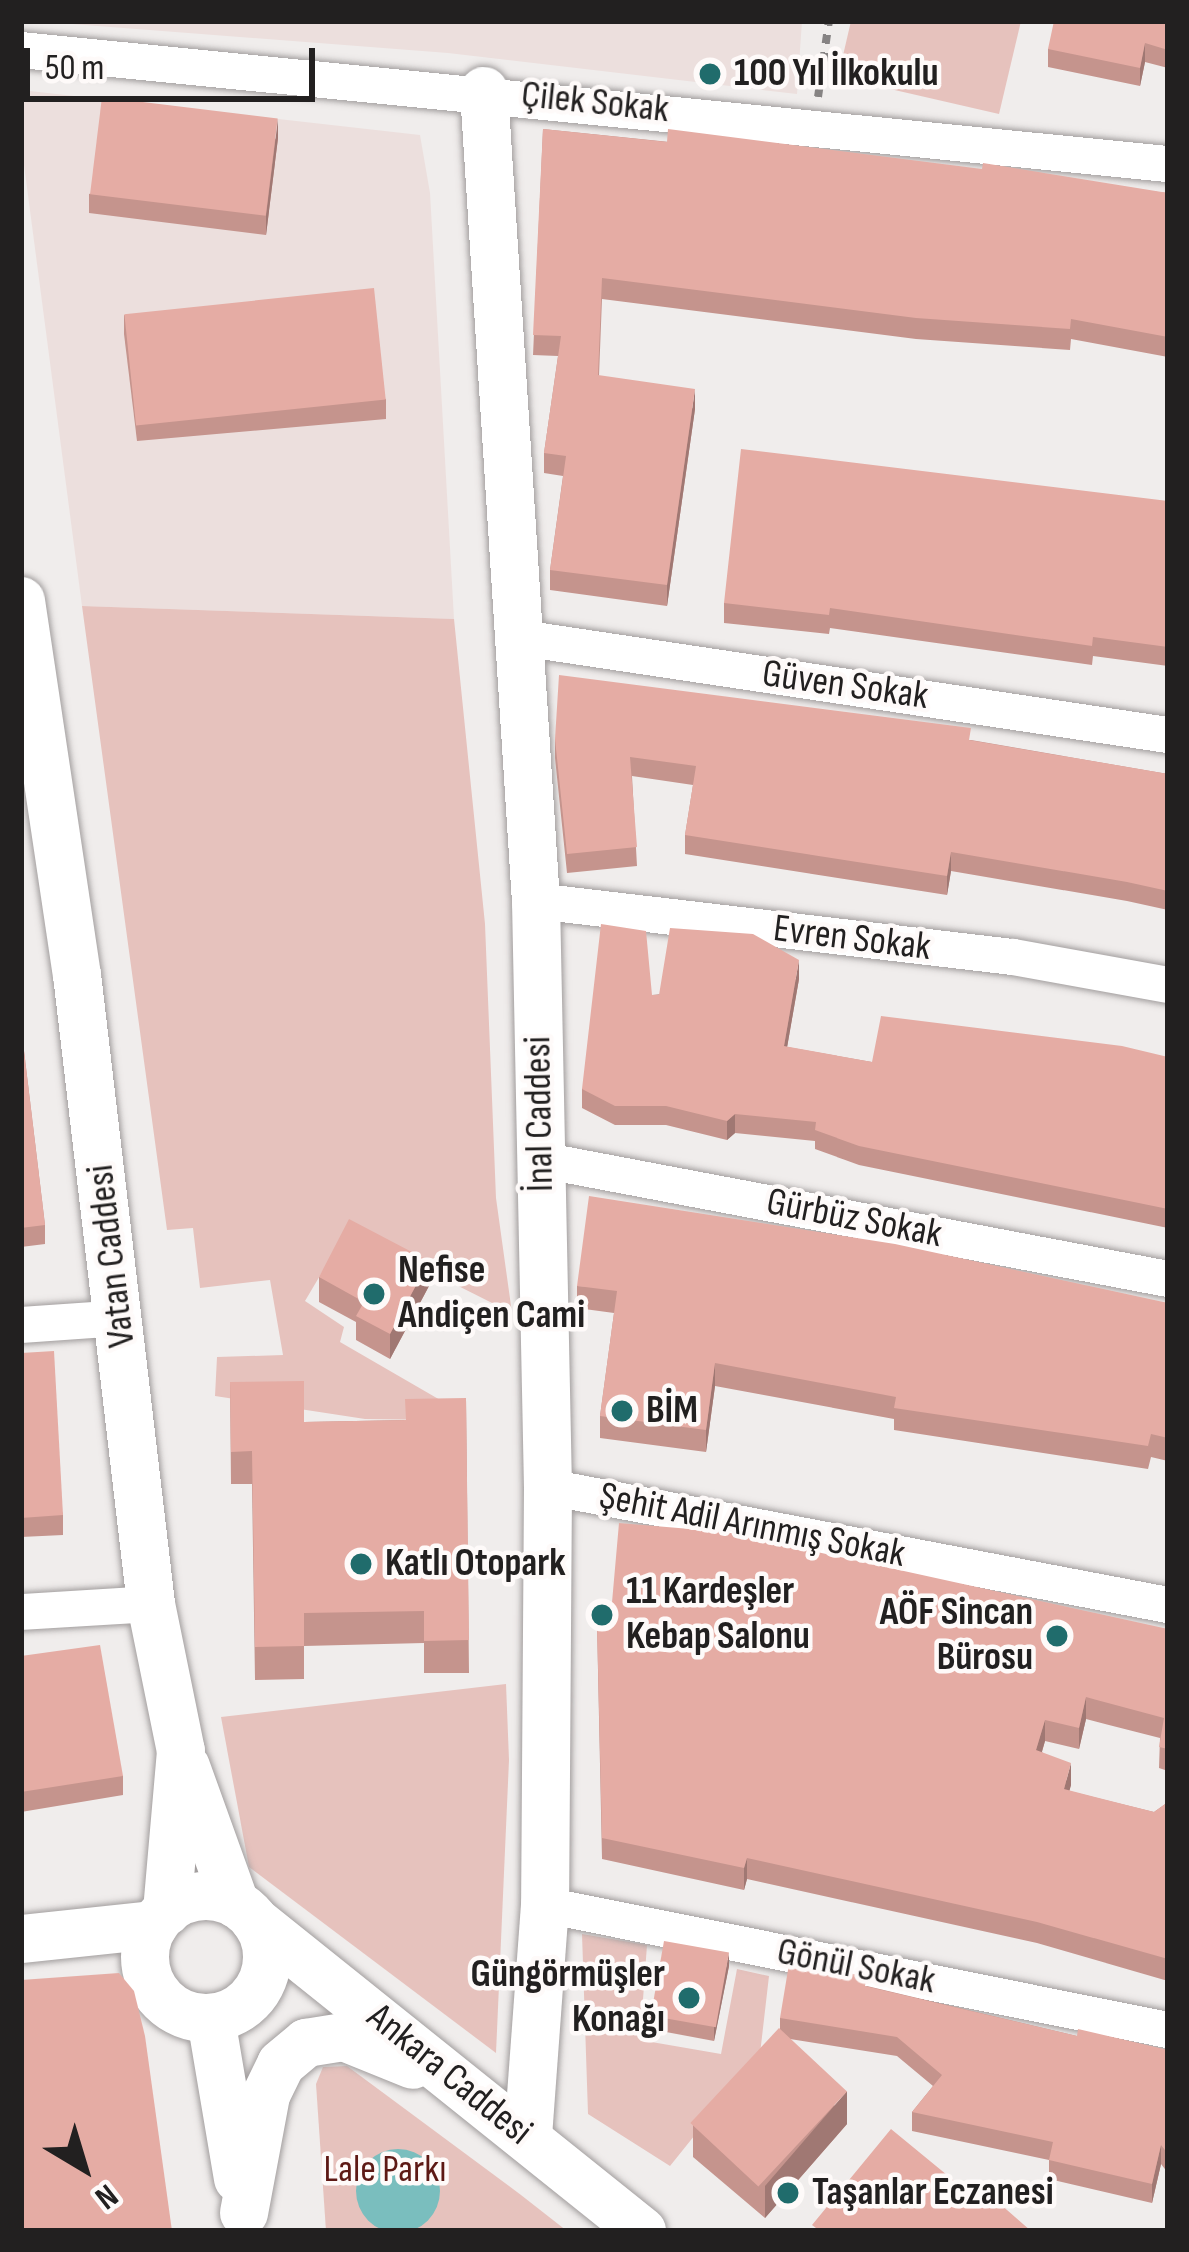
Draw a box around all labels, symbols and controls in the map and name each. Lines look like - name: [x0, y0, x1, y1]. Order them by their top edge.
- scale bar: [30, 24, 321, 98]
- text: 50 m: [45, 47, 104, 90]
- place label: 100 Yıl İlkokulu: [734, 51, 939, 97]
- marker: 100 Yıl İlkokulu: [697, 61, 723, 87]
- street label: Çilek Sokak: [519, 72, 671, 134]
- street label: Güven Sokak: [759, 651, 931, 721]
- street label: Evren Sokak: [771, 906, 933, 972]
- street label: İnal Caddesi: [515, 1036, 565, 1192]
- street label: Vatan Caddesi: [78, 1162, 146, 1350]
- street label: Gürbüz Sokak: [762, 1179, 946, 1259]
- place label: Nefise Andiçen Cami: [398, 1249, 585, 1340]
- marker: Nefise Andiçen Cami: [361, 1281, 387, 1307]
- place label: BİM: [646, 1388, 698, 1434]
- marker: BİM: [609, 1398, 635, 1424]
- street label: Şehit Adil Arınmış Sokak: [595, 1473, 909, 1579]
- place label: Katlı Otopark: [385, 1541, 566, 1587]
- marker: Katlı Otopark: [348, 1551, 374, 1577]
- place label: 11 Kardeşler Kebap Salonu: [626, 1570, 810, 1661]
- place label: AÖF Sincan Bürosu: [880, 1591, 1033, 1682]
- marker: 11 Kardeşler Kebap Salonu: [589, 1602, 615, 1628]
- marker: AÖF Sincan Bürosu: [1044, 1623, 1070, 1649]
- street label: Gönül Sokak: [773, 1929, 939, 2005]
- place label: Güngörmüşler Konağı: [470, 1953, 665, 2044]
- marker: Güngörmüşler Konağı: [676, 1985, 702, 2011]
- street label: Ankara Caddesi: [357, 1994, 541, 2156]
- north arrow: [24, 2108, 144, 2228]
- park label: Lale Parkı: [324, 2147, 446, 2193]
- place label: Taşanlar Eczanesi: [812, 2170, 1054, 2216]
- text: N: [87, 2175, 125, 2218]
- marker: Taşanlar Eczanesi: [775, 2180, 801, 2206]

